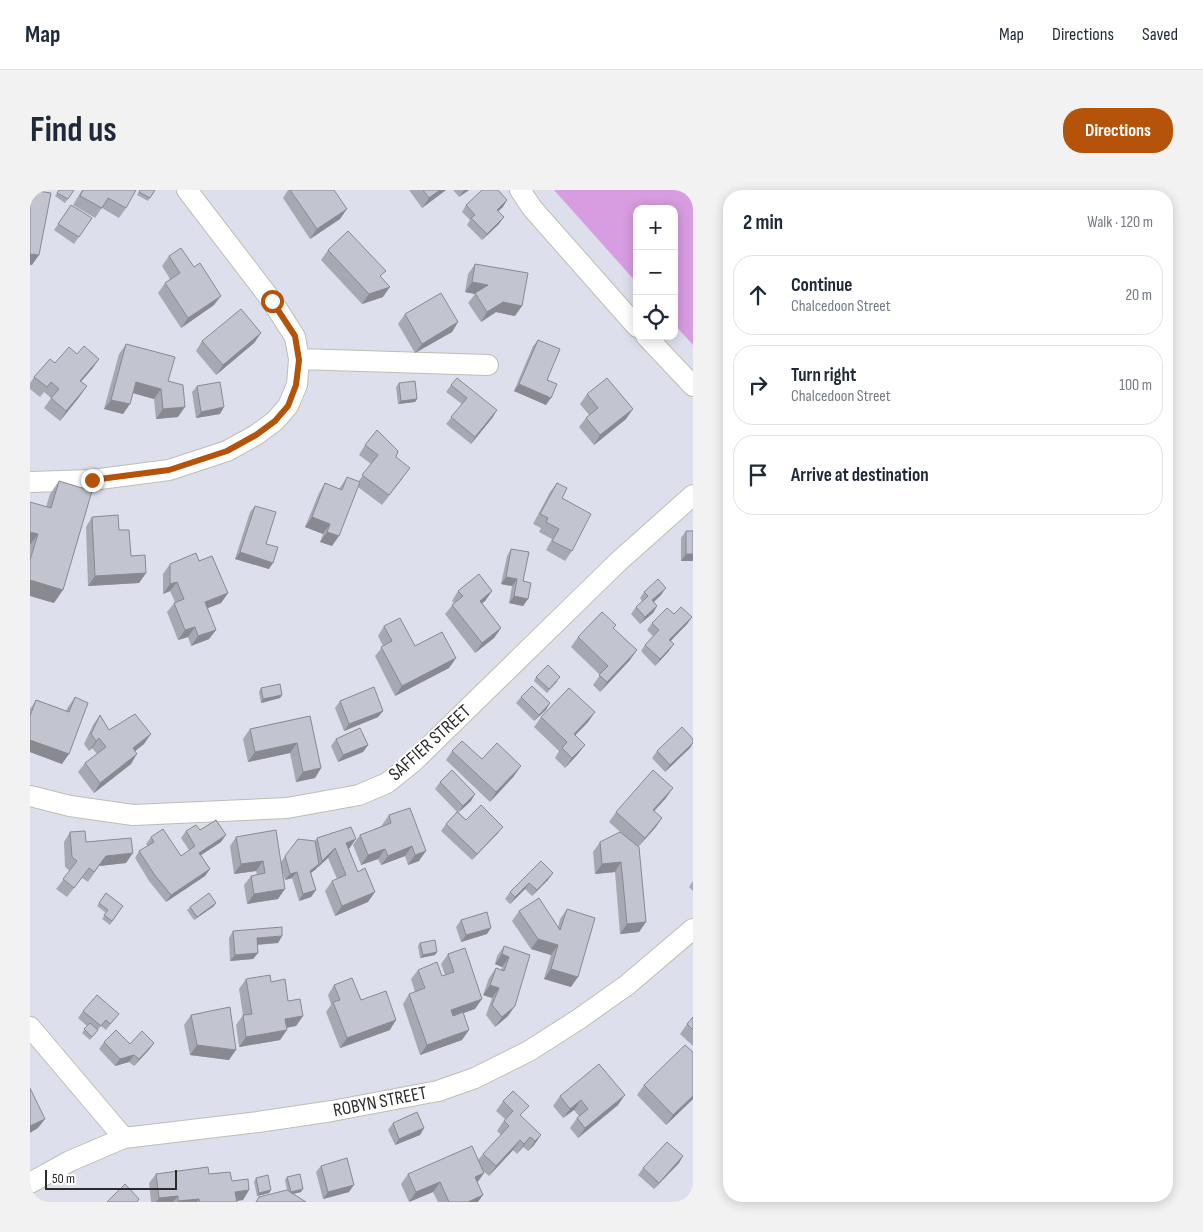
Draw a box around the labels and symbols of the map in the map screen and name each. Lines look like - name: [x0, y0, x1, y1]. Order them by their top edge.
- route start: [261, 290, 284, 313]
- route end: [81, 469, 104, 492]
- street label: SAFFIER STREET: [384, 700, 476, 786]
- street label: ROBYN STREET: [331, 1082, 429, 1122]
- scale bar: [45, 1167, 178, 1190]

